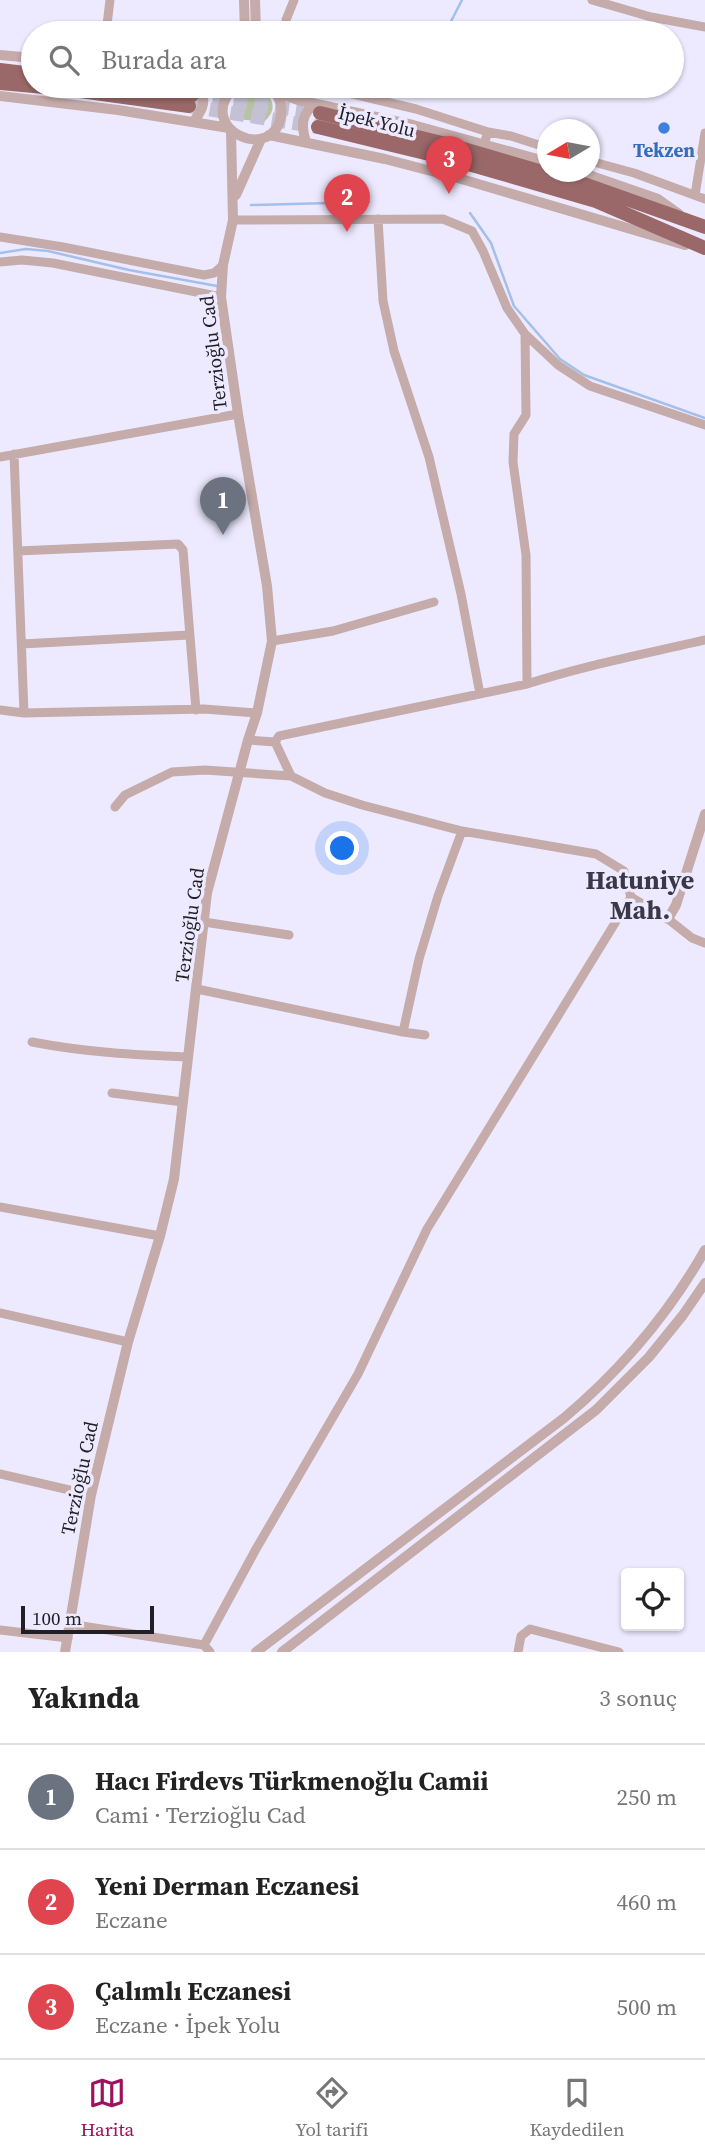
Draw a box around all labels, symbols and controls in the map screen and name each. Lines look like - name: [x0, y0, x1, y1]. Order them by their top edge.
- search box: [21, 21, 684, 98]
- icon: search: [45, 41, 83, 79]
- text: Burada ara: [101, 42, 227, 78]
- street label: İpek Yolu: [336, 99, 418, 143]
- north arrow: [537, 119, 600, 182]
- marker: Tekzen: [656, 120, 672, 136]
- pin: 3: [426, 136, 472, 194]
- place label: Tekzen: [633, 137, 695, 163]
- pin: 2: [324, 174, 370, 232]
- street label: Terzioğlu Cad: [193, 294, 233, 412]
- pin: 1: [200, 477, 246, 535]
- your location: [325, 831, 359, 865]
- district label: Hatuniye Mah.: [586, 862, 694, 928]
- street label: Terzioğlu Cad: [168, 866, 210, 984]
- street label: Terzioğlu Cad: [54, 1418, 104, 1537]
- map controls: [621, 1568, 684, 1631]
- button: locate: [621, 1568, 684, 1631]
- scale bar: [21, 1603, 154, 1635]
- text: 100 m: [32, 1605, 82, 1631]
- text: Yakında: [28, 1677, 140, 1718]
- text: 3 sonuç: [599, 1682, 677, 1714]
- text: Hacı Firdevs Türkmenoğlu Camii: [95, 1763, 489, 1799]
- text: 1: [45, 1781, 57, 1813]
- text: 250 m: [616, 1781, 677, 1813]
- text: Cami · Terzioğlu Cad: [95, 1799, 306, 1831]
- text: Yeni Derman Eczanesi: [95, 1868, 359, 1904]
- text: 2: [45, 1886, 57, 1918]
- text: 460 m: [616, 1886, 677, 1918]
- text: Eczane: [95, 1904, 168, 1936]
- text: Çalımlı Eczanesi: [95, 1973, 291, 2009]
- text: 3: [45, 1991, 57, 2023]
- text: 500 m: [616, 1991, 677, 2023]
- text: Eczane · İpek Yolu: [95, 2009, 280, 2041]
- tab: Harita: [81, 2074, 134, 2142]
- tab: Yol tarifi: [295, 2074, 368, 2142]
- tab: Kaydedilen: [529, 2074, 624, 2142]

